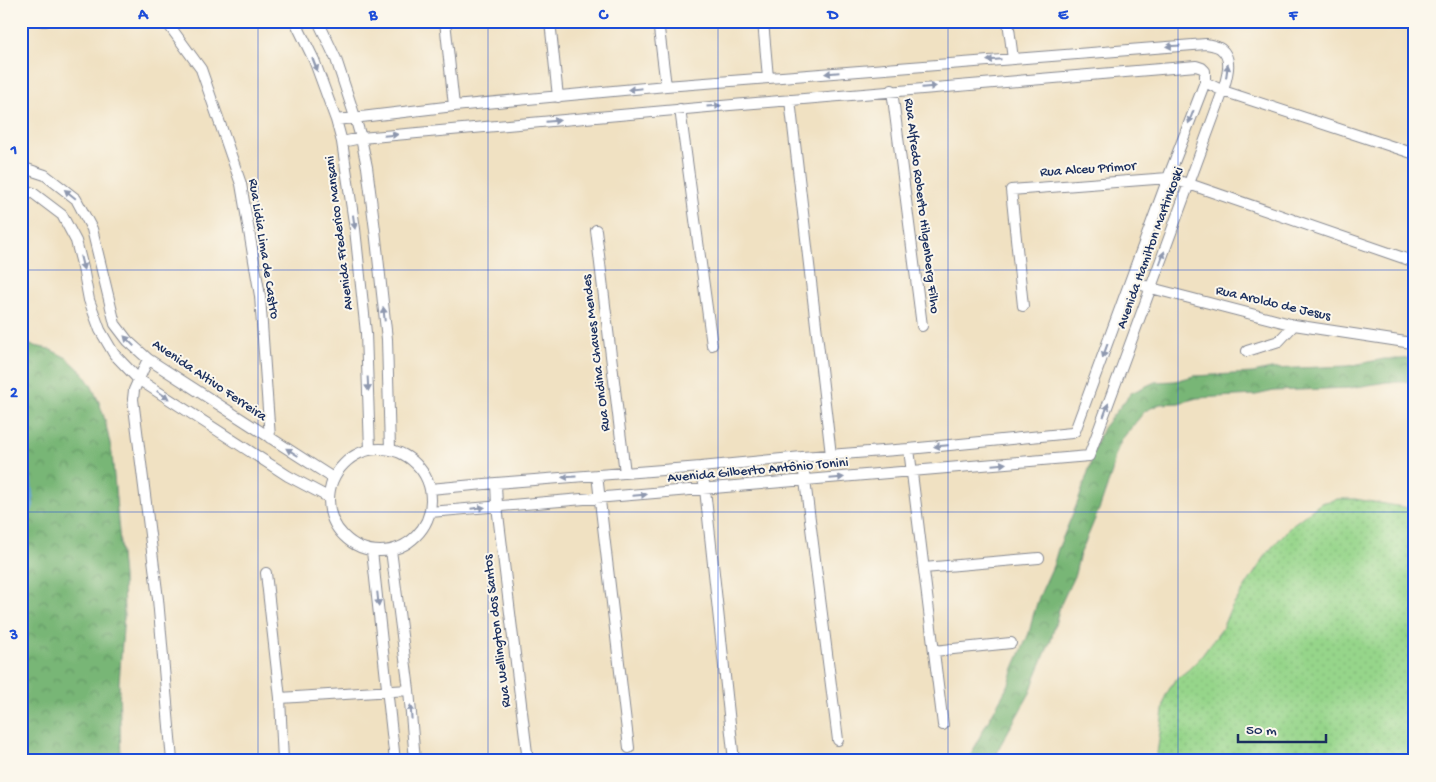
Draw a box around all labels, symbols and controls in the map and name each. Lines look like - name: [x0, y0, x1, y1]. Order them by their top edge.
- text: A: [137, 7, 149, 26]
- text: B: [368, 7, 378, 26]
- text: C: [598, 7, 609, 26]
- text: D: [826, 7, 839, 26]
- text: E: [1058, 7, 1069, 26]
- text: F: [1288, 7, 1299, 26]
- one-way arrow: [1165, 43, 1181, 51]
- one-way arrow: [985, 57, 1001, 65]
- one-way arrow: [312, 58, 320, 73]
- one-way arrow: [1223, 63, 1231, 79]
- one-way arrow: [823, 70, 839, 78]
- one-way arrow: [921, 83, 937, 91]
- one-way arrow: [626, 85, 642, 93]
- street label: Rua Alfredo Roberto Hilgenberg Filho: [899, 97, 943, 315]
- one-way arrow: [707, 102, 723, 110]
- one-way arrow: [1187, 110, 1195, 124]
- one-way arrow: [545, 116, 561, 124]
- one-way arrow: [383, 131, 399, 139]
- text: 1: [10, 142, 17, 161]
- street label: Avenida Frederico Mansani: [322, 155, 358, 311]
- street label: Rua Alceu Primor: [1039, 158, 1138, 182]
- street label: Avenida Hamilton Martinkoski: [1114, 165, 1188, 331]
- street label: Rua Lidia Lima de Castro: [244, 178, 282, 320]
- one-way arrow: [63, 189, 76, 200]
- one-way arrow: [351, 215, 359, 231]
- one-way arrow: [1159, 250, 1166, 265]
- one-way arrow: [78, 255, 86, 270]
- street label: Rua Ondina Chaves Mendes: [579, 273, 615, 432]
- street label: Rua Aroldo de Jesus: [1214, 282, 1333, 326]
- one-way arrow: [380, 306, 388, 322]
- one-way arrow: [123, 336, 135, 348]
- street label: Avenida Altivo Ferreira: [148, 336, 271, 426]
- one-way arrow: [1101, 344, 1108, 359]
- one-way arrow: [365, 376, 373, 392]
- text: 2: [10, 385, 18, 404]
- one-way arrow: [157, 391, 170, 400]
- one-way arrow: [1102, 402, 1110, 417]
- one-way arrow: [932, 442, 948, 450]
- one-way arrow: [286, 447, 299, 457]
- street label: Avenida Gilberto Antônio Tonini: [667, 455, 849, 487]
- one-way arrow: [991, 459, 1007, 467]
- one-way arrow: [829, 473, 845, 481]
- one-way arrow: [561, 474, 577, 482]
- one-way arrow: [632, 490, 648, 498]
- one-way arrow: [470, 504, 486, 512]
- street label: Rua Wellington dos Santos: [480, 553, 516, 708]
- one-way arrow: [374, 592, 382, 608]
- text: 3: [9, 627, 18, 646]
- one-way arrow: [407, 704, 415, 720]
- scale bar: [1238, 712, 1326, 744]
- text: 50 m: [1246, 722, 1277, 740]

